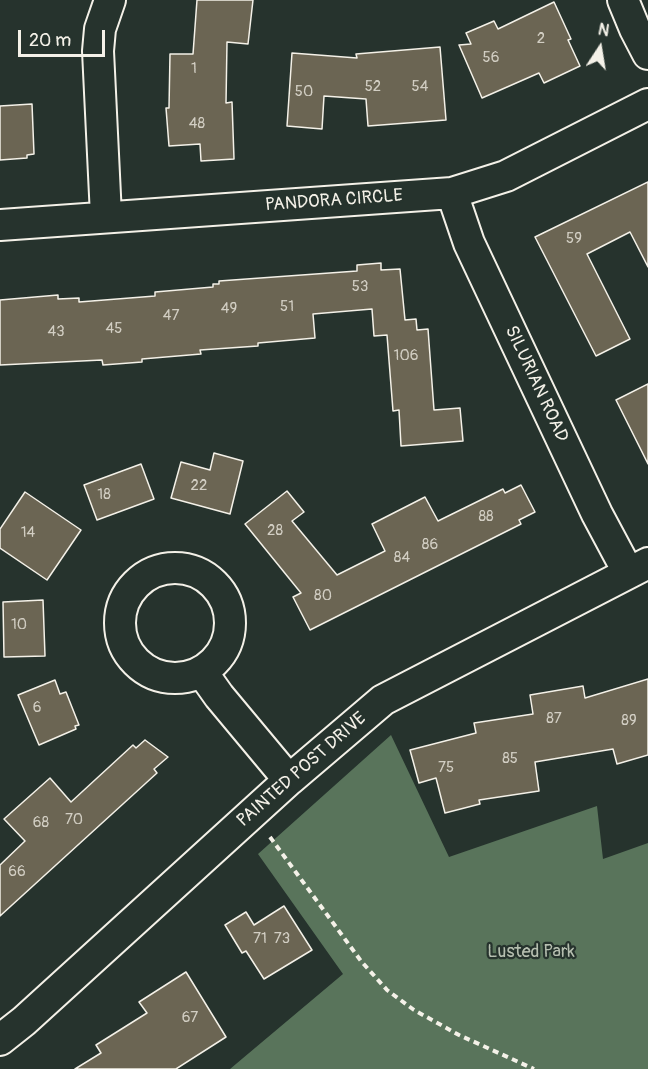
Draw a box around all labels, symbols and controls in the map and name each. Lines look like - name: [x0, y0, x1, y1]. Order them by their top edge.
- scale bar: [21, 18, 108, 56]
- north arrow: [570, 18, 630, 78]
- text: N: [596, 19, 611, 41]
- text: 20 m: [29, 29, 71, 52]
- house number: 2: [537, 30, 545, 48]
- house number: 56: [483, 49, 499, 67]
- house number: 1: [191, 60, 197, 78]
- house number: 52: [365, 78, 381, 96]
- house number: 54: [412, 78, 428, 96]
- house number: 50: [295, 83, 313, 101]
- house number: 48: [189, 115, 205, 133]
- street label: PANDORA CIRCLE: [265, 185, 403, 217]
- house number: 59: [566, 230, 582, 248]
- house number: 53: [352, 278, 368, 296]
- house number: 51: [280, 298, 294, 316]
- house number: 49: [221, 300, 237, 318]
- house number: 47: [163, 307, 179, 325]
- house number: 45: [106, 320, 122, 338]
- street label: SILURIAN ROAD: [500, 322, 572, 446]
- house number: 43: [47, 323, 65, 341]
- house number: 106: [394, 347, 418, 365]
- house number: 22: [191, 477, 207, 495]
- house number: 18: [97, 486, 111, 504]
- house number: 88: [478, 508, 494, 526]
- house number: 28: [267, 522, 283, 540]
- house number: 14: [21, 524, 35, 542]
- house number: 86: [422, 536, 438, 554]
- house number: 84: [394, 549, 410, 567]
- house number: 80: [314, 587, 332, 605]
- house number: 10: [11, 616, 27, 634]
- house number: 6: [33, 699, 41, 717]
- street label: PAINTED POST DRIVE: [233, 708, 371, 832]
- house number: 87: [546, 710, 562, 728]
- house number: 89: [621, 712, 637, 730]
- house number: 85: [502, 750, 518, 768]
- house number: 75: [438, 759, 454, 777]
- house number: 70: [65, 811, 83, 829]
- house number: 68: [33, 814, 49, 832]
- house number: 66: [8, 863, 26, 881]
- house number: 71: [253, 930, 267, 948]
- house number: 73: [274, 930, 290, 948]
- park label: Lusted Park: [487, 941, 575, 963]
- house number: 67: [182, 1009, 198, 1027]

